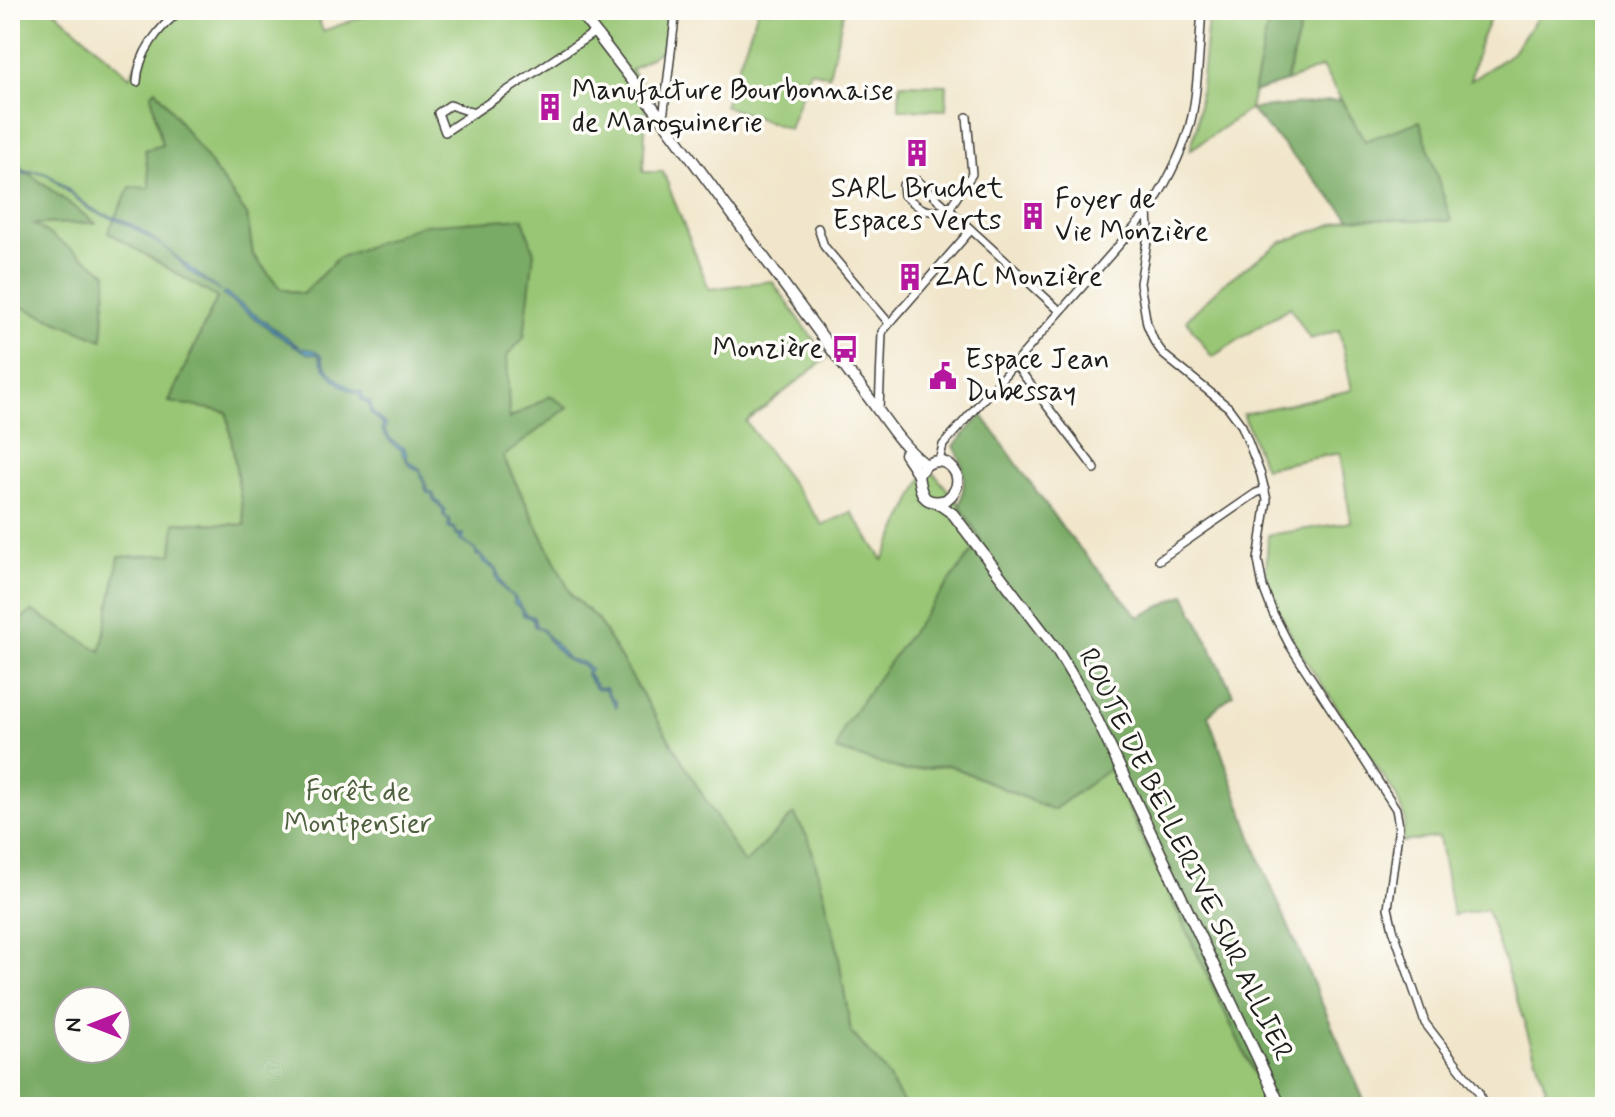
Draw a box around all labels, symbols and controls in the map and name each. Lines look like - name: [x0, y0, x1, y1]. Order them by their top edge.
- place label: Manufacture Bourbonnaise de Maroquinerie: [572, 73, 894, 142]
- building icon: Manufacture Bourbonnaise de Maroquinerie: [535, 92, 565, 122]
- building icon: SARL Bruchet Espaces Verts: [902, 138, 932, 168]
- place label: SARL Bruchet Espaces Verts: [831, 171, 1004, 240]
- place label: Foyer de Vie Monzière: [1055, 182, 1209, 251]
- building icon: Foyer de Vie Monzière: [1018, 201, 1048, 231]
- place label: ZAC Monzière: [932, 259, 1102, 296]
- building icon: ZAC Monzière: [895, 262, 925, 292]
- place label: Monzière: [713, 331, 823, 368]
- bus stop icon: Monzière: [830, 334, 860, 364]
- place label: Espace Jean Dubessay: [965, 342, 1110, 411]
- public building icon: Espace Jean Dubessay: [928, 361, 958, 391]
- street label: ROUTE DE BELLERIVE SUR ALLIER: [1069, 642, 1301, 1068]
- park label: Forêt de Montpensier: [284, 774, 432, 843]
- north arrow: [52, 985, 132, 1065]
- text: N: [60, 1018, 88, 1032]

